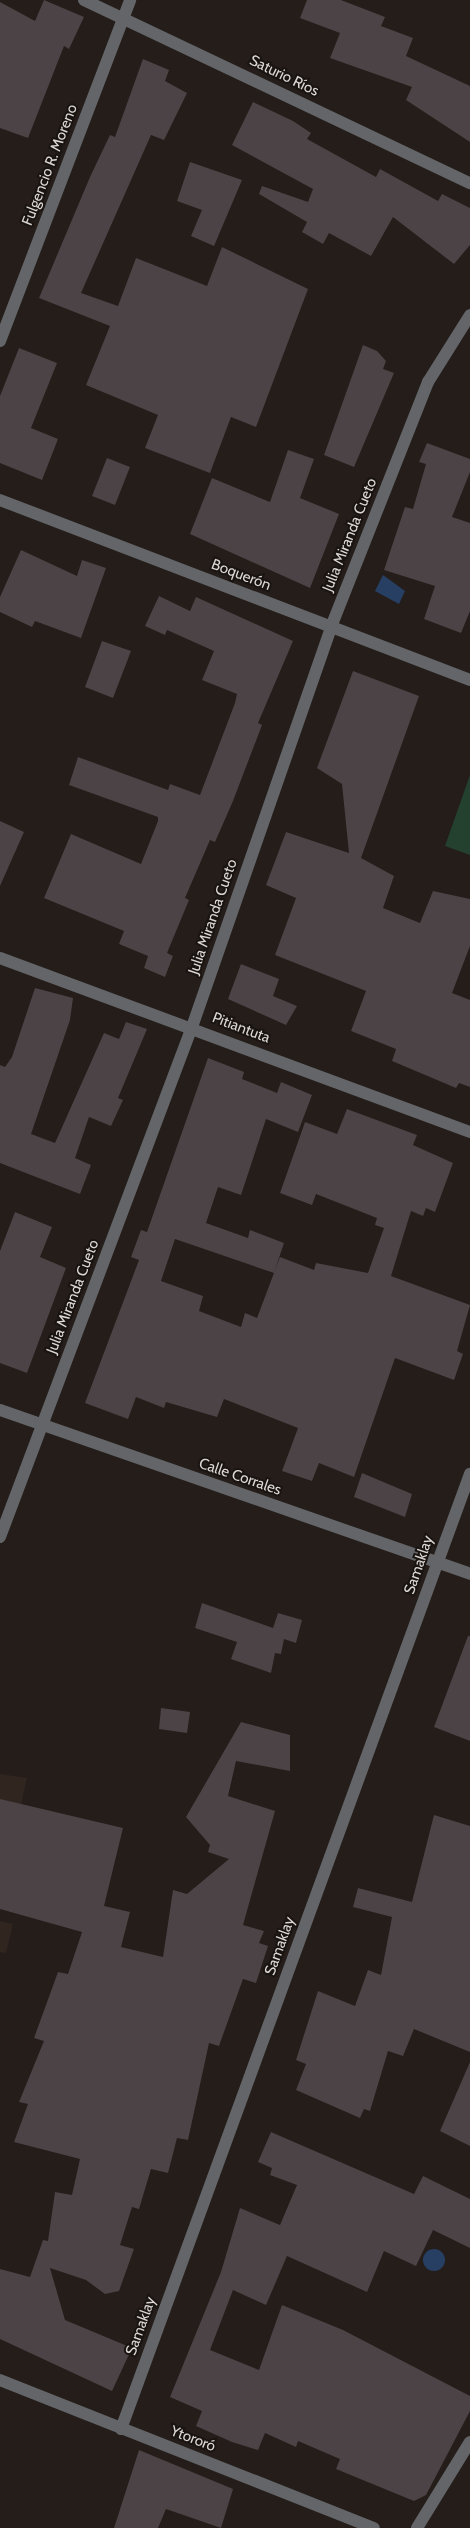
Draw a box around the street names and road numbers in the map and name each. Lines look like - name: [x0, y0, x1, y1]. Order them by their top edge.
- street label: Saturio Ríos: [246, 52, 322, 100]
- street label: Fulgencio R. Moreno: [19, 102, 81, 228]
- street label: Julia Miranda Cueto: [319, 476, 381, 594]
- street label: Boquerón: [209, 555, 273, 595]
- street label: Julia Miranda Cueto: [185, 857, 241, 977]
- street label: Pitiantuta: [210, 1009, 272, 1047]
- street label: Julia Miranda Cueto: [43, 1237, 103, 1357]
- street label: Calle Corrales: [197, 1455, 283, 1499]
- street label: Samaklay: [401, 1533, 437, 1597]
- street label: Samaklay: [261, 1914, 299, 1978]
- street label: Samaklay: [122, 2294, 160, 2358]
- street label: Ytororó: [168, 2422, 218, 2456]

